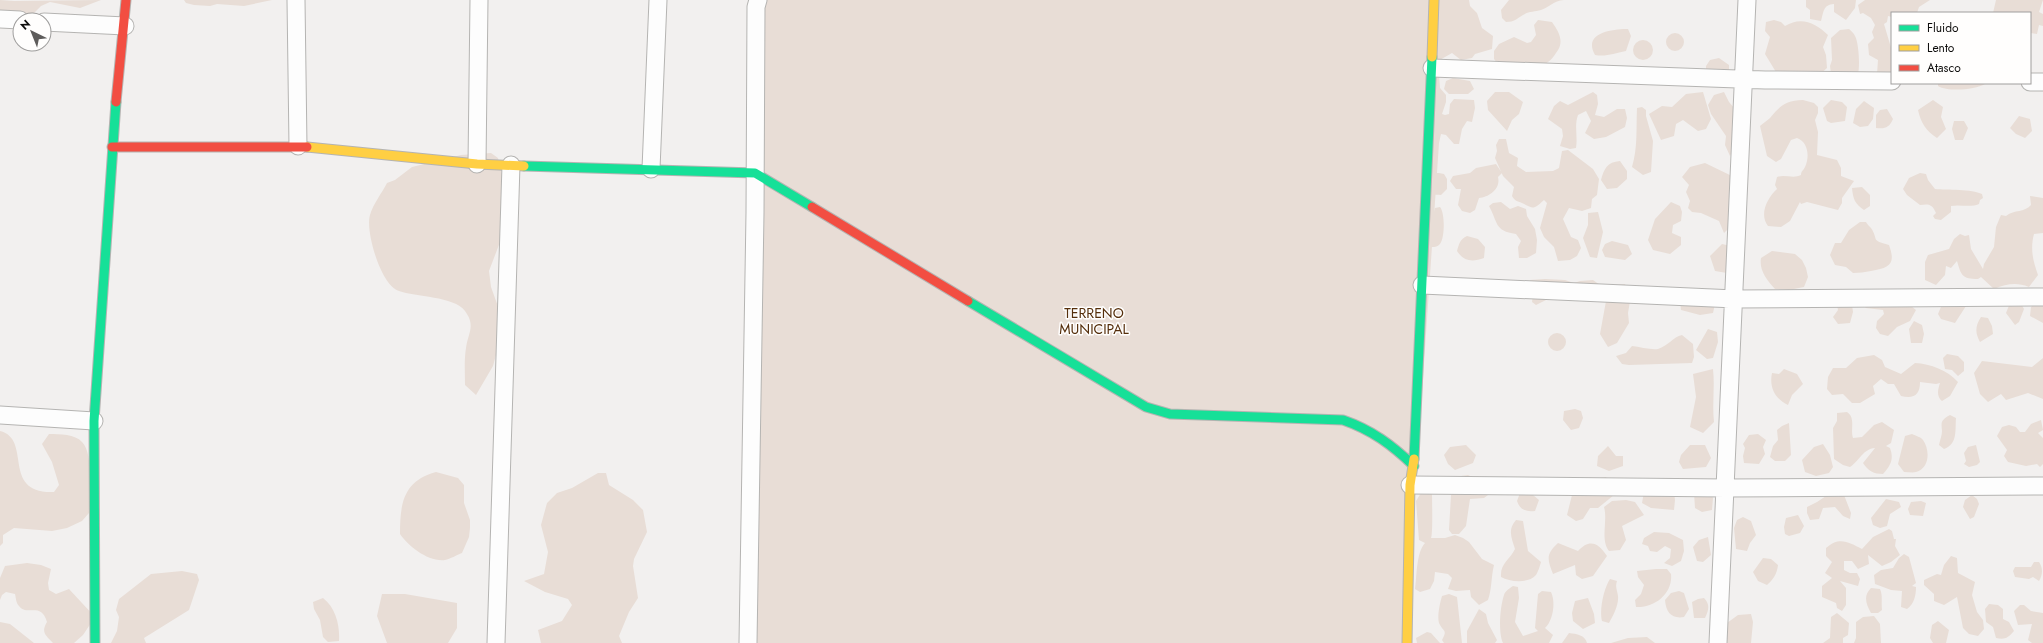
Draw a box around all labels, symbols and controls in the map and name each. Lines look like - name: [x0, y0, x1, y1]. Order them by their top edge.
- north arrow: [12, 12, 52, 52]
- legend: [1891, 12, 2031, 84]
- text: N: [17, 16, 34, 34]
- text: Fluido: [1927, 19, 1959, 37]
- text: Lento: [1927, 39, 1955, 57]
- text: Atasco: [1927, 59, 1961, 77]
- park label: TERRENO MUNICIPAL: [1059, 303, 1130, 339]

